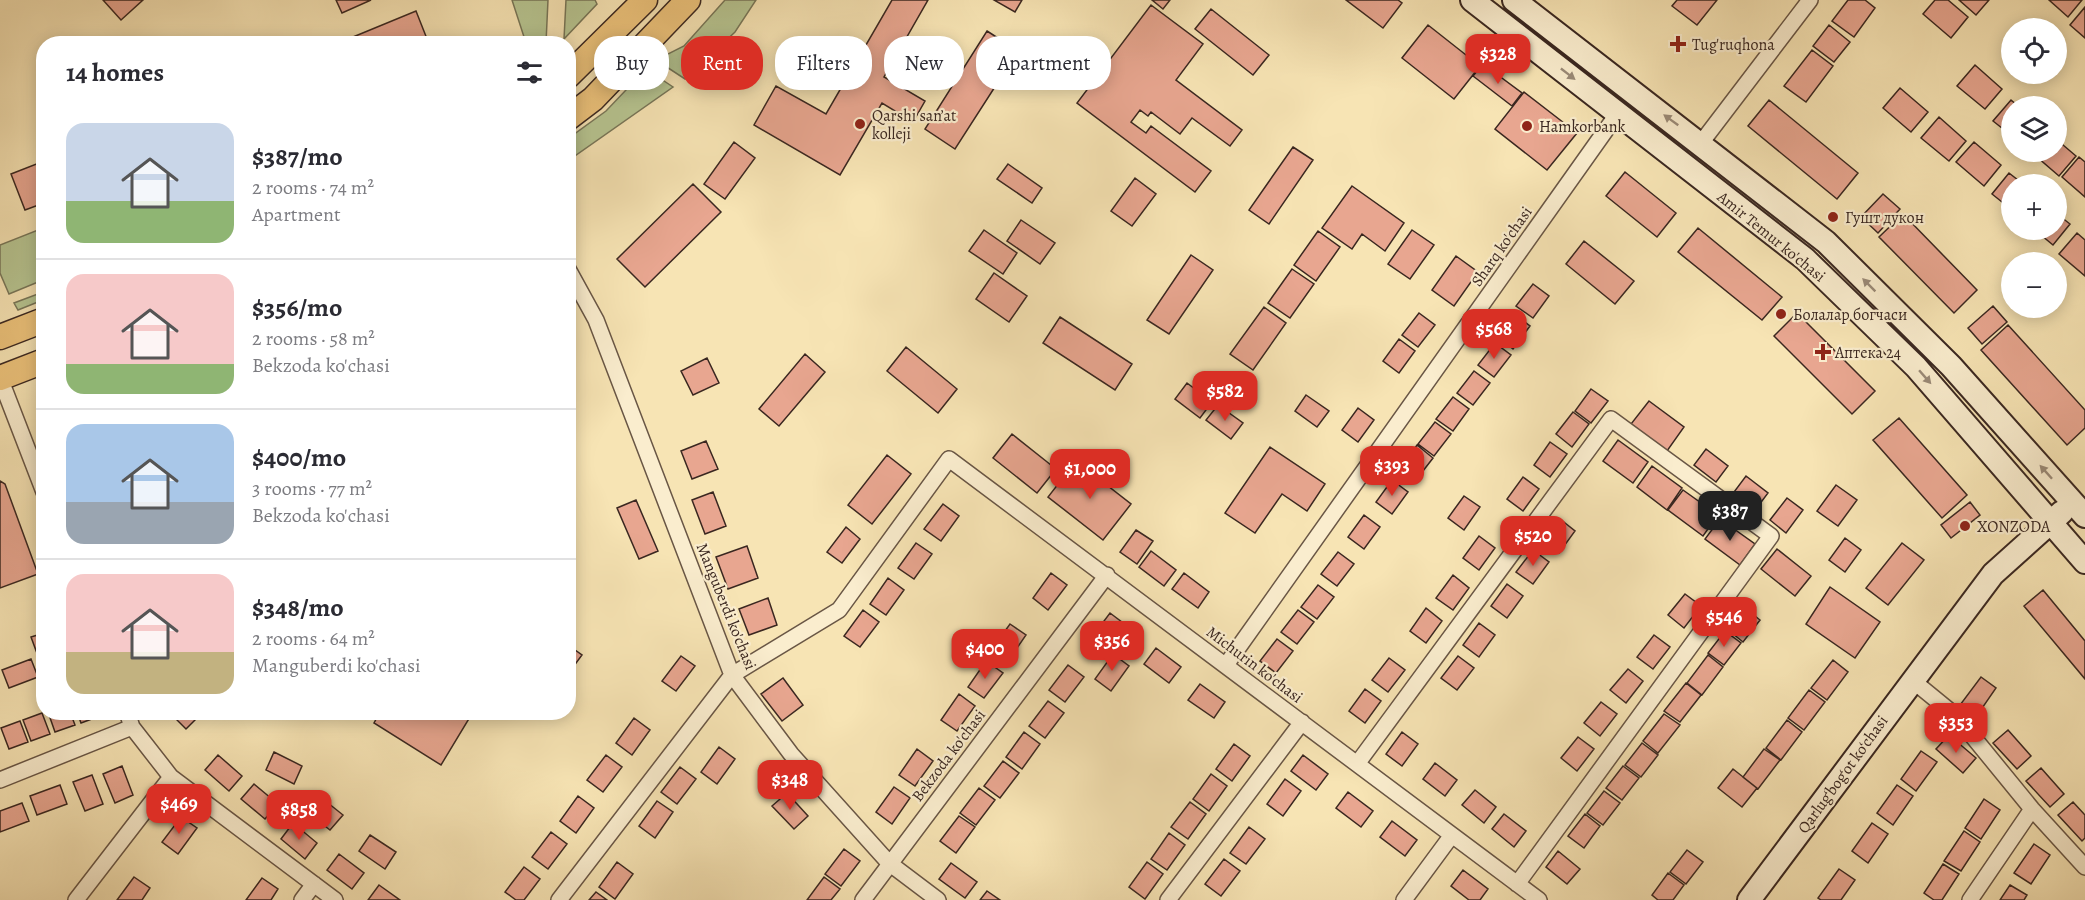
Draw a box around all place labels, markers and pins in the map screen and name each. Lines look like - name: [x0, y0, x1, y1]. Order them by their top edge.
- pin: $328: [1462, 34, 1534, 85]
- place label: Tug'ruqhona: [1692, 34, 1775, 56]
- marker: Tug'ruqhona: [1669, 35, 1687, 53]
- place label: Qarshi san’at kolleji: [872, 105, 956, 145]
- place label: Hamkorbank: [1539, 116, 1626, 138]
- marker: Qarshi san’at kolleji: [853, 117, 867, 131]
- marker: Hamkorbank: [1520, 119, 1534, 133]
- place label: Гушт дукон: [1845, 207, 1924, 229]
- marker: Гушт дукон: [1826, 210, 1840, 224]
- place label: Болалар богчаси: [1793, 304, 1907, 326]
- marker: Болалар богчаси: [1774, 307, 1788, 321]
- pin: $568: [1458, 309, 1530, 360]
- place label: Аптека 24: [1834, 342, 1901, 364]
- marker: Аптека 24: [1816, 345, 1830, 359]
- pin: $582: [1189, 371, 1261, 422]
- pin: $393: [1356, 446, 1428, 497]
- pin: $1,000: [1041, 449, 1139, 500]
- pin: $387: [1694, 491, 1766, 542]
- pin: $520: [1497, 516, 1569, 567]
- place label: XONZODA: [1977, 516, 2051, 538]
- marker: XONZODA: [1958, 519, 1972, 533]
- pin: $546: [1688, 597, 1760, 648]
- pin: $356: [1076, 621, 1148, 672]
- pin: $400: [949, 629, 1021, 680]
- pin: $353: [1920, 703, 1992, 754]
- pin: $348: [754, 760, 826, 811]
- pin: $469: [143, 784, 215, 835]
- pin: $858: [263, 790, 335, 841]

